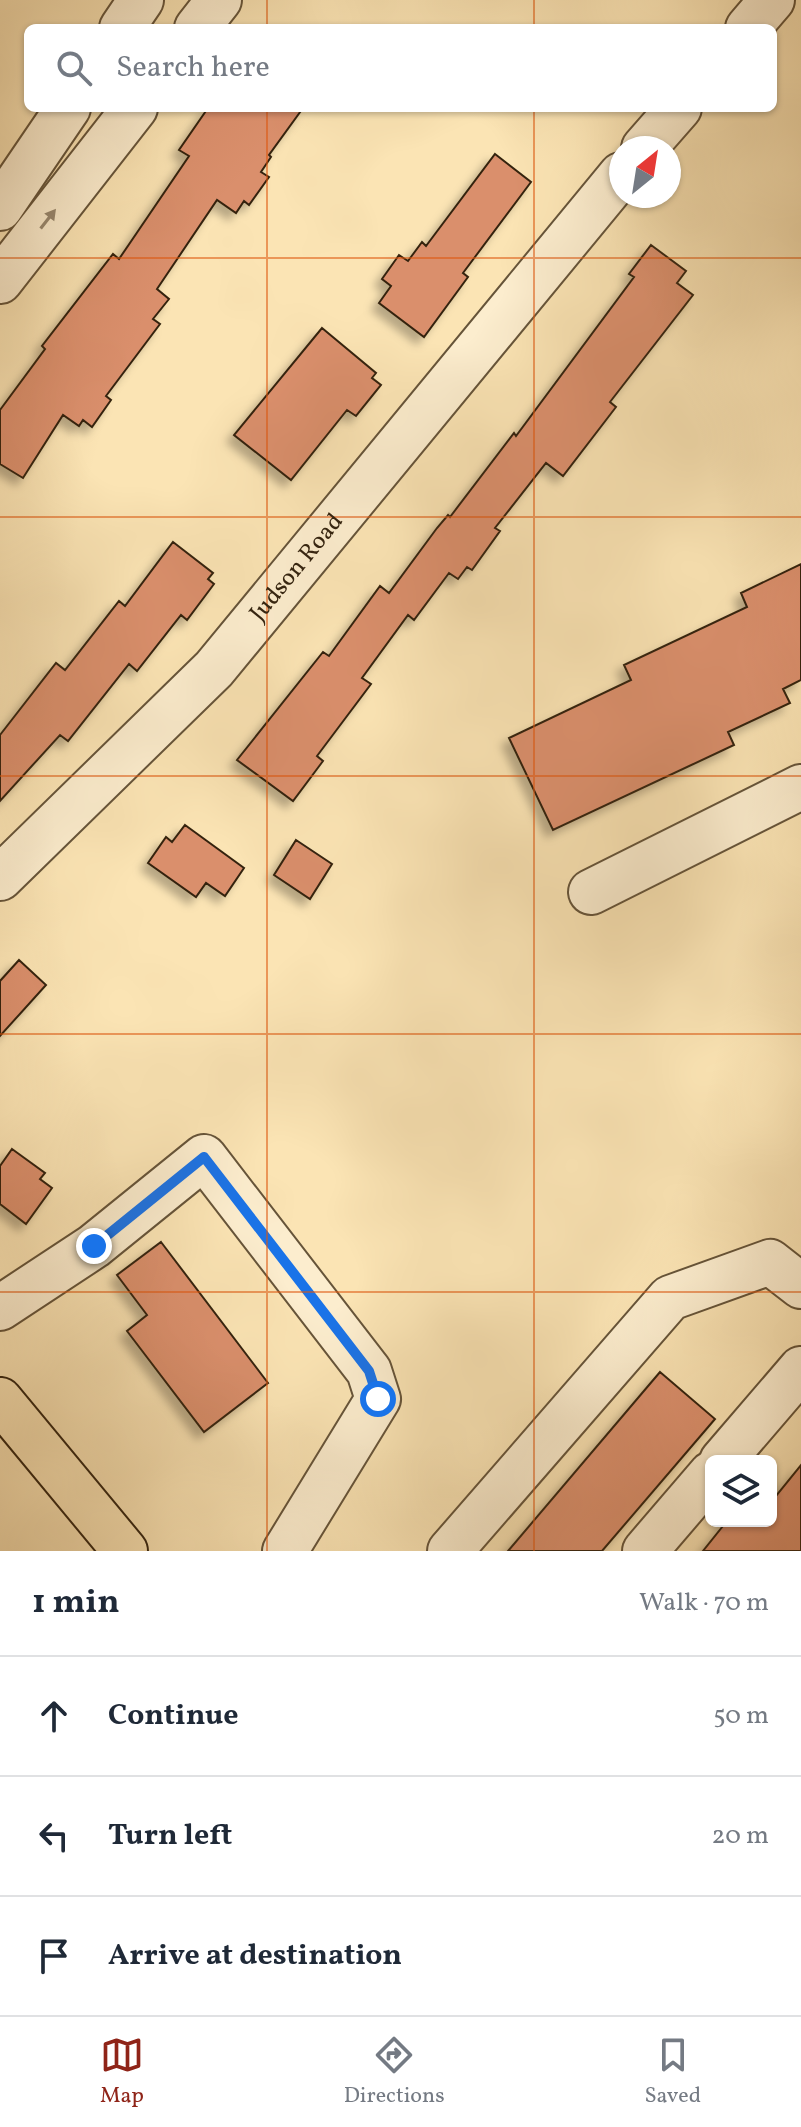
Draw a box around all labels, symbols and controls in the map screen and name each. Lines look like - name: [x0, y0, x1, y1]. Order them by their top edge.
- search box: [24, 24, 777, 112]
- icon: search: [52, 46, 96, 90]
- text: Search here: [116, 47, 270, 89]
- north arrow: [609, 136, 681, 208]
- one-way arrow: [39, 209, 56, 229]
- street label: Judson Road: [242, 506, 352, 630]
- route end: [76, 1228, 112, 1264]
- route start: [360, 1381, 396, 1417]
- map controls: [705, 1455, 777, 1527]
- button: layers: [705, 1455, 777, 1527]
- text: 1 min: [32, 1580, 120, 1627]
- text: Walk · 70 m: [639, 1585, 769, 1621]
- icon: ahead: [32, 1694, 76, 1738]
- text: Continue: [108, 1695, 239, 1737]
- text: 50 m: [713, 1698, 769, 1734]
- icon: left: [32, 1814, 76, 1858]
- text: Turn left: [108, 1815, 232, 1857]
- text: 20 m: [711, 1818, 769, 1854]
- icon: arrive: [32, 1934, 76, 1978]
- text: Arrive at destination: [108, 1935, 402, 1977]
- tab: Map: [100, 2033, 144, 2112]
- tab: Directions: [344, 2033, 445, 2112]
- tab: Saved: [644, 2033, 701, 2112]

